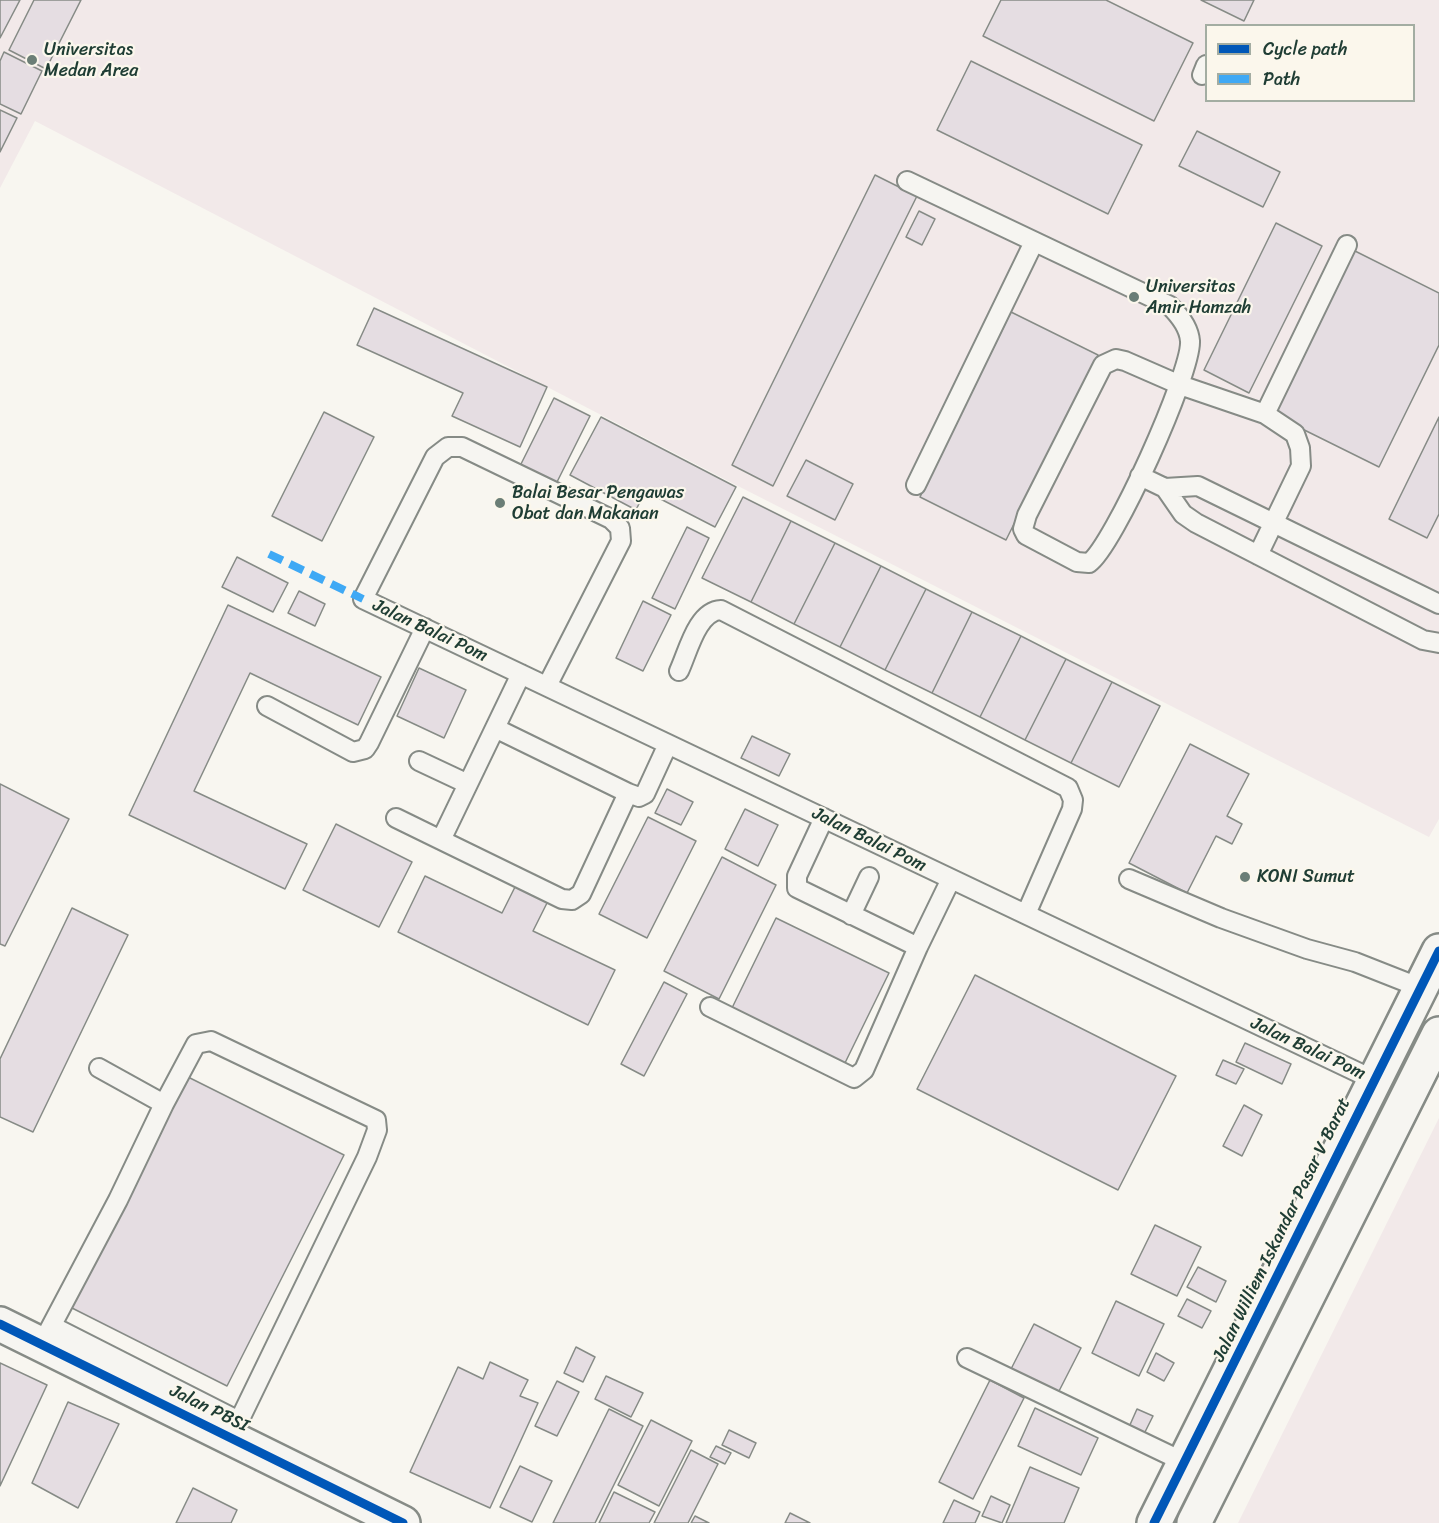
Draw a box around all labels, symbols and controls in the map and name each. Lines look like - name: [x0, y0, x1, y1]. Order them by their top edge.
- legend: [1205, 24, 1415, 102]
- text: Cycle path: [1263, 33, 1347, 65]
- place label: Universitas Medan Area: [44, 39, 138, 82]
- marker: Universitas Medan Area: [25, 53, 39, 67]
- text: Path: [1263, 63, 1300, 95]
- place label: Universitas Amir Hamzah: [1146, 276, 1251, 318]
- marker: Universitas Amir Hamzah: [1127, 290, 1141, 304]
- place label: Balai Besar Pengawas Obat dan Makanan: [512, 482, 684, 524]
- marker: Balai Besar Pengawas Obat dan Makanan: [493, 496, 507, 510]
- street label: Jalan Balai Pom: [369, 595, 491, 667]
- street label: Jalan Balai Pom: [808, 803, 930, 877]
- place label: KONI Sumut: [1257, 866, 1355, 888]
- marker: KONI Sumut: [1238, 870, 1252, 884]
- street label: Jalan Balai Pom: [1247, 1013, 1369, 1085]
- street label: Jalan Williem Iskandar Pasar V Barat: [1209, 1094, 1355, 1366]
- street label: Jalan PBSI: [166, 1381, 252, 1437]

